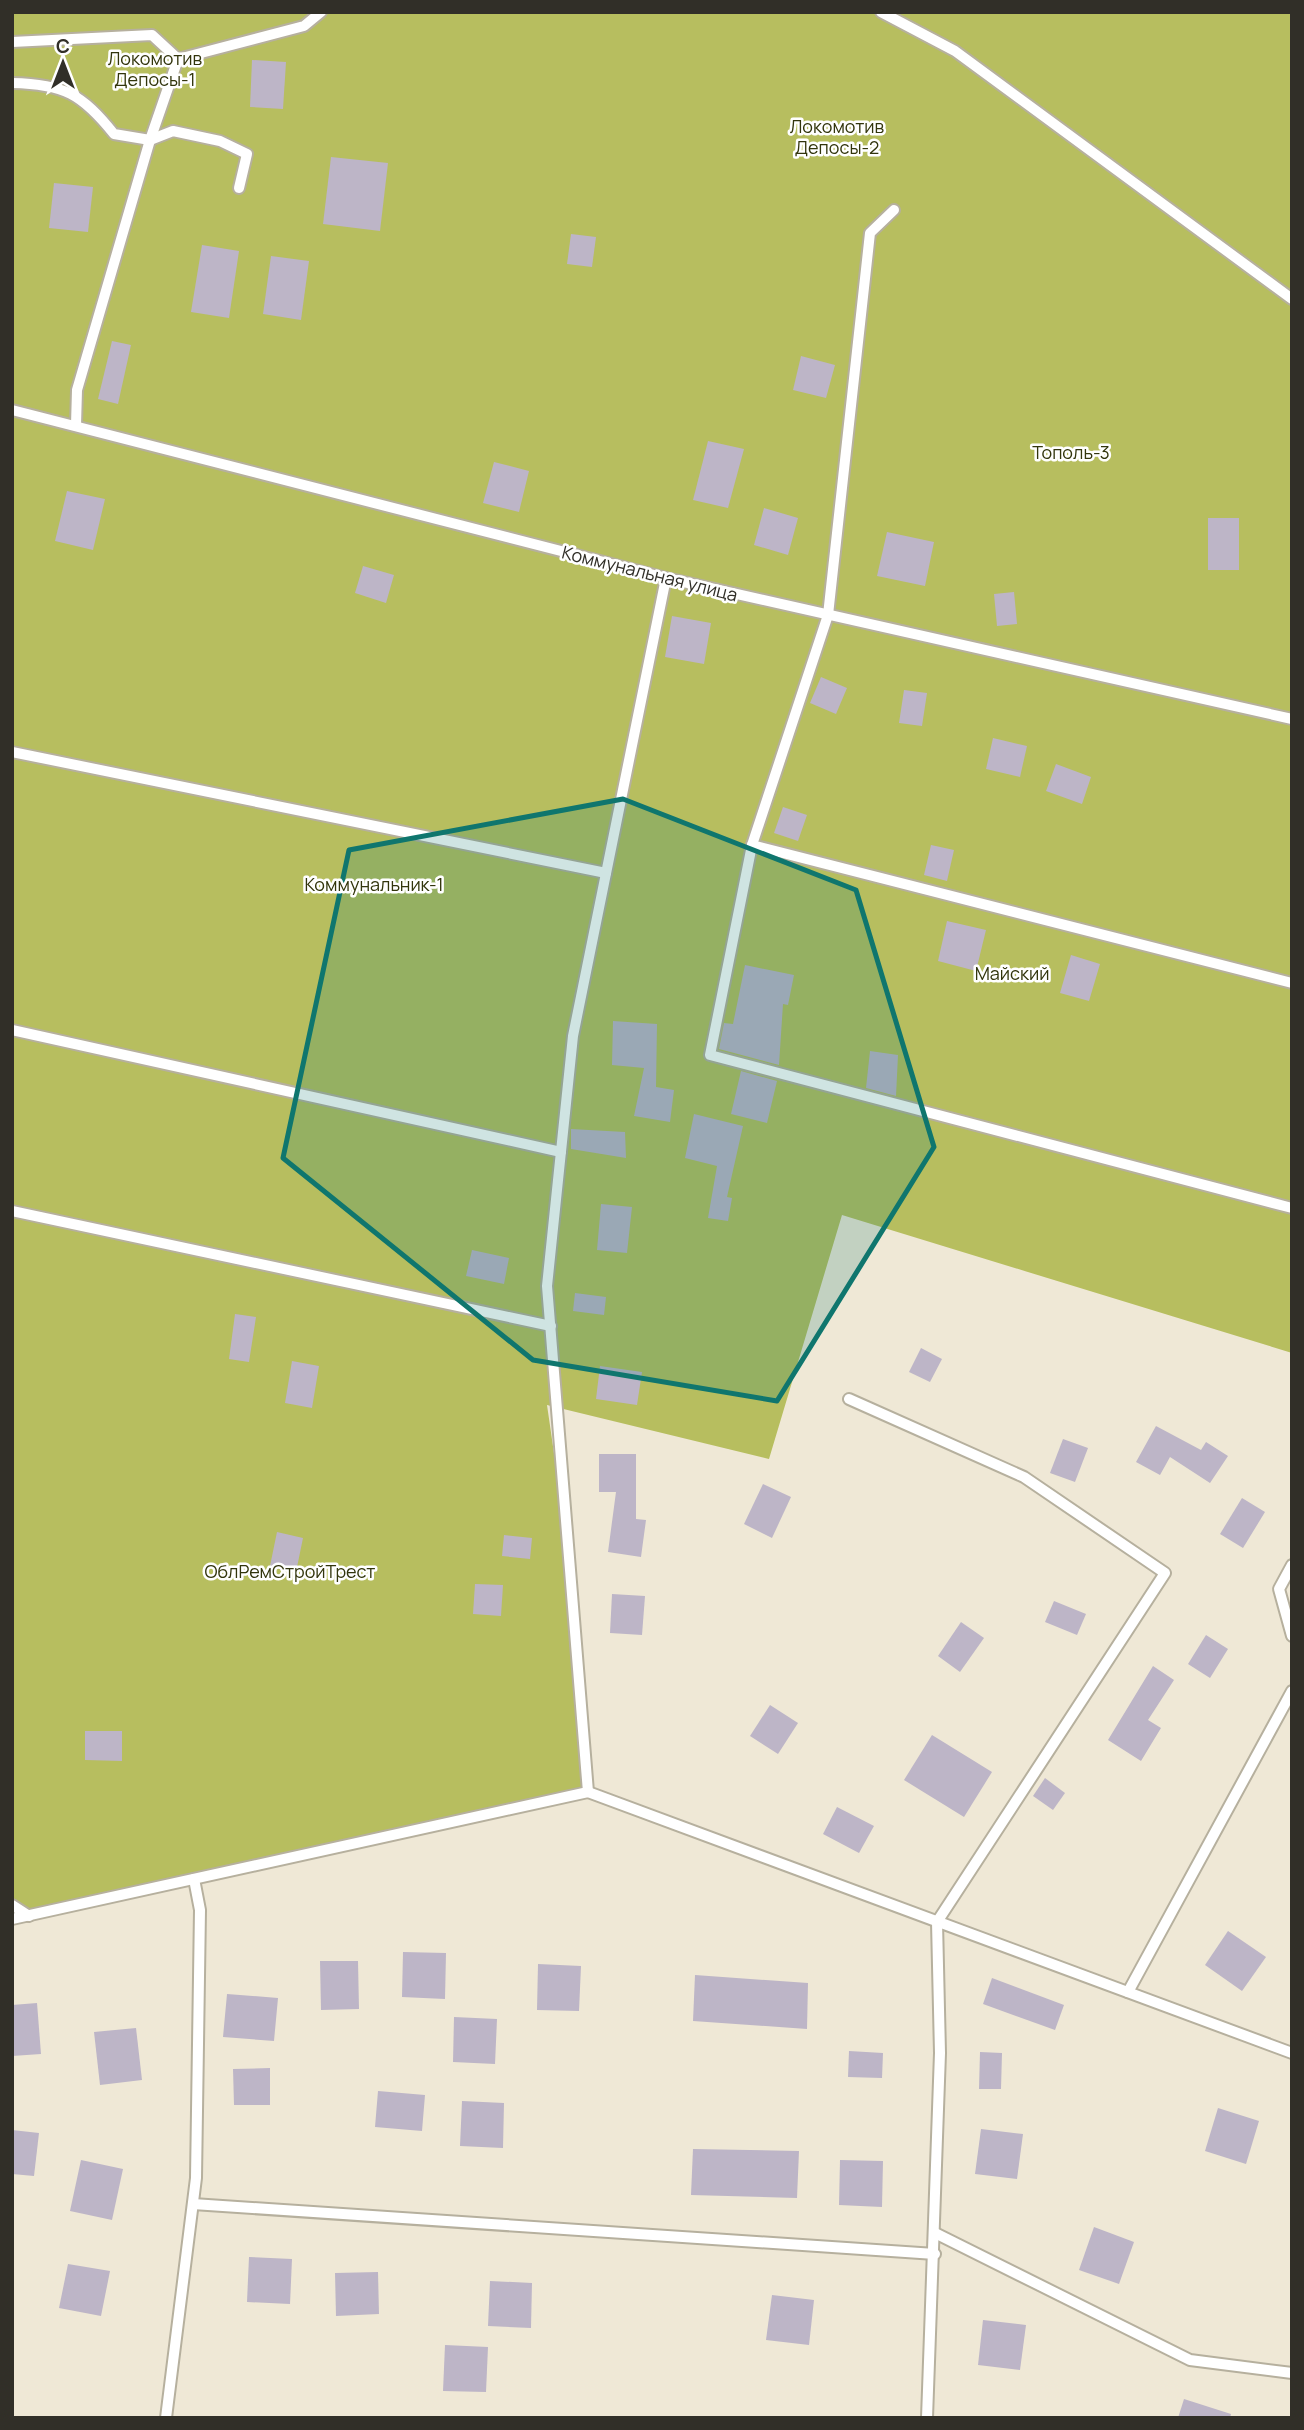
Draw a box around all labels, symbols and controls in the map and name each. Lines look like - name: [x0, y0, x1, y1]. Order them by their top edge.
- north arrow: [28, 28, 98, 98]
- text: С: [56, 33, 70, 59]
- park label: Локомотив Депосы-1: [108, 46, 203, 91]
- park label: Локомотив Депосы-2: [790, 114, 885, 159]
- park label: Тополь-3: [1032, 440, 1110, 464]
- street label: Коммунальная улица: [560, 540, 740, 606]
- park label: Коммунальник-1: [304, 872, 444, 896]
- park label: Майский: [975, 961, 1049, 985]
- park label: ОблРемСтройТрест: [205, 1559, 375, 1583]

